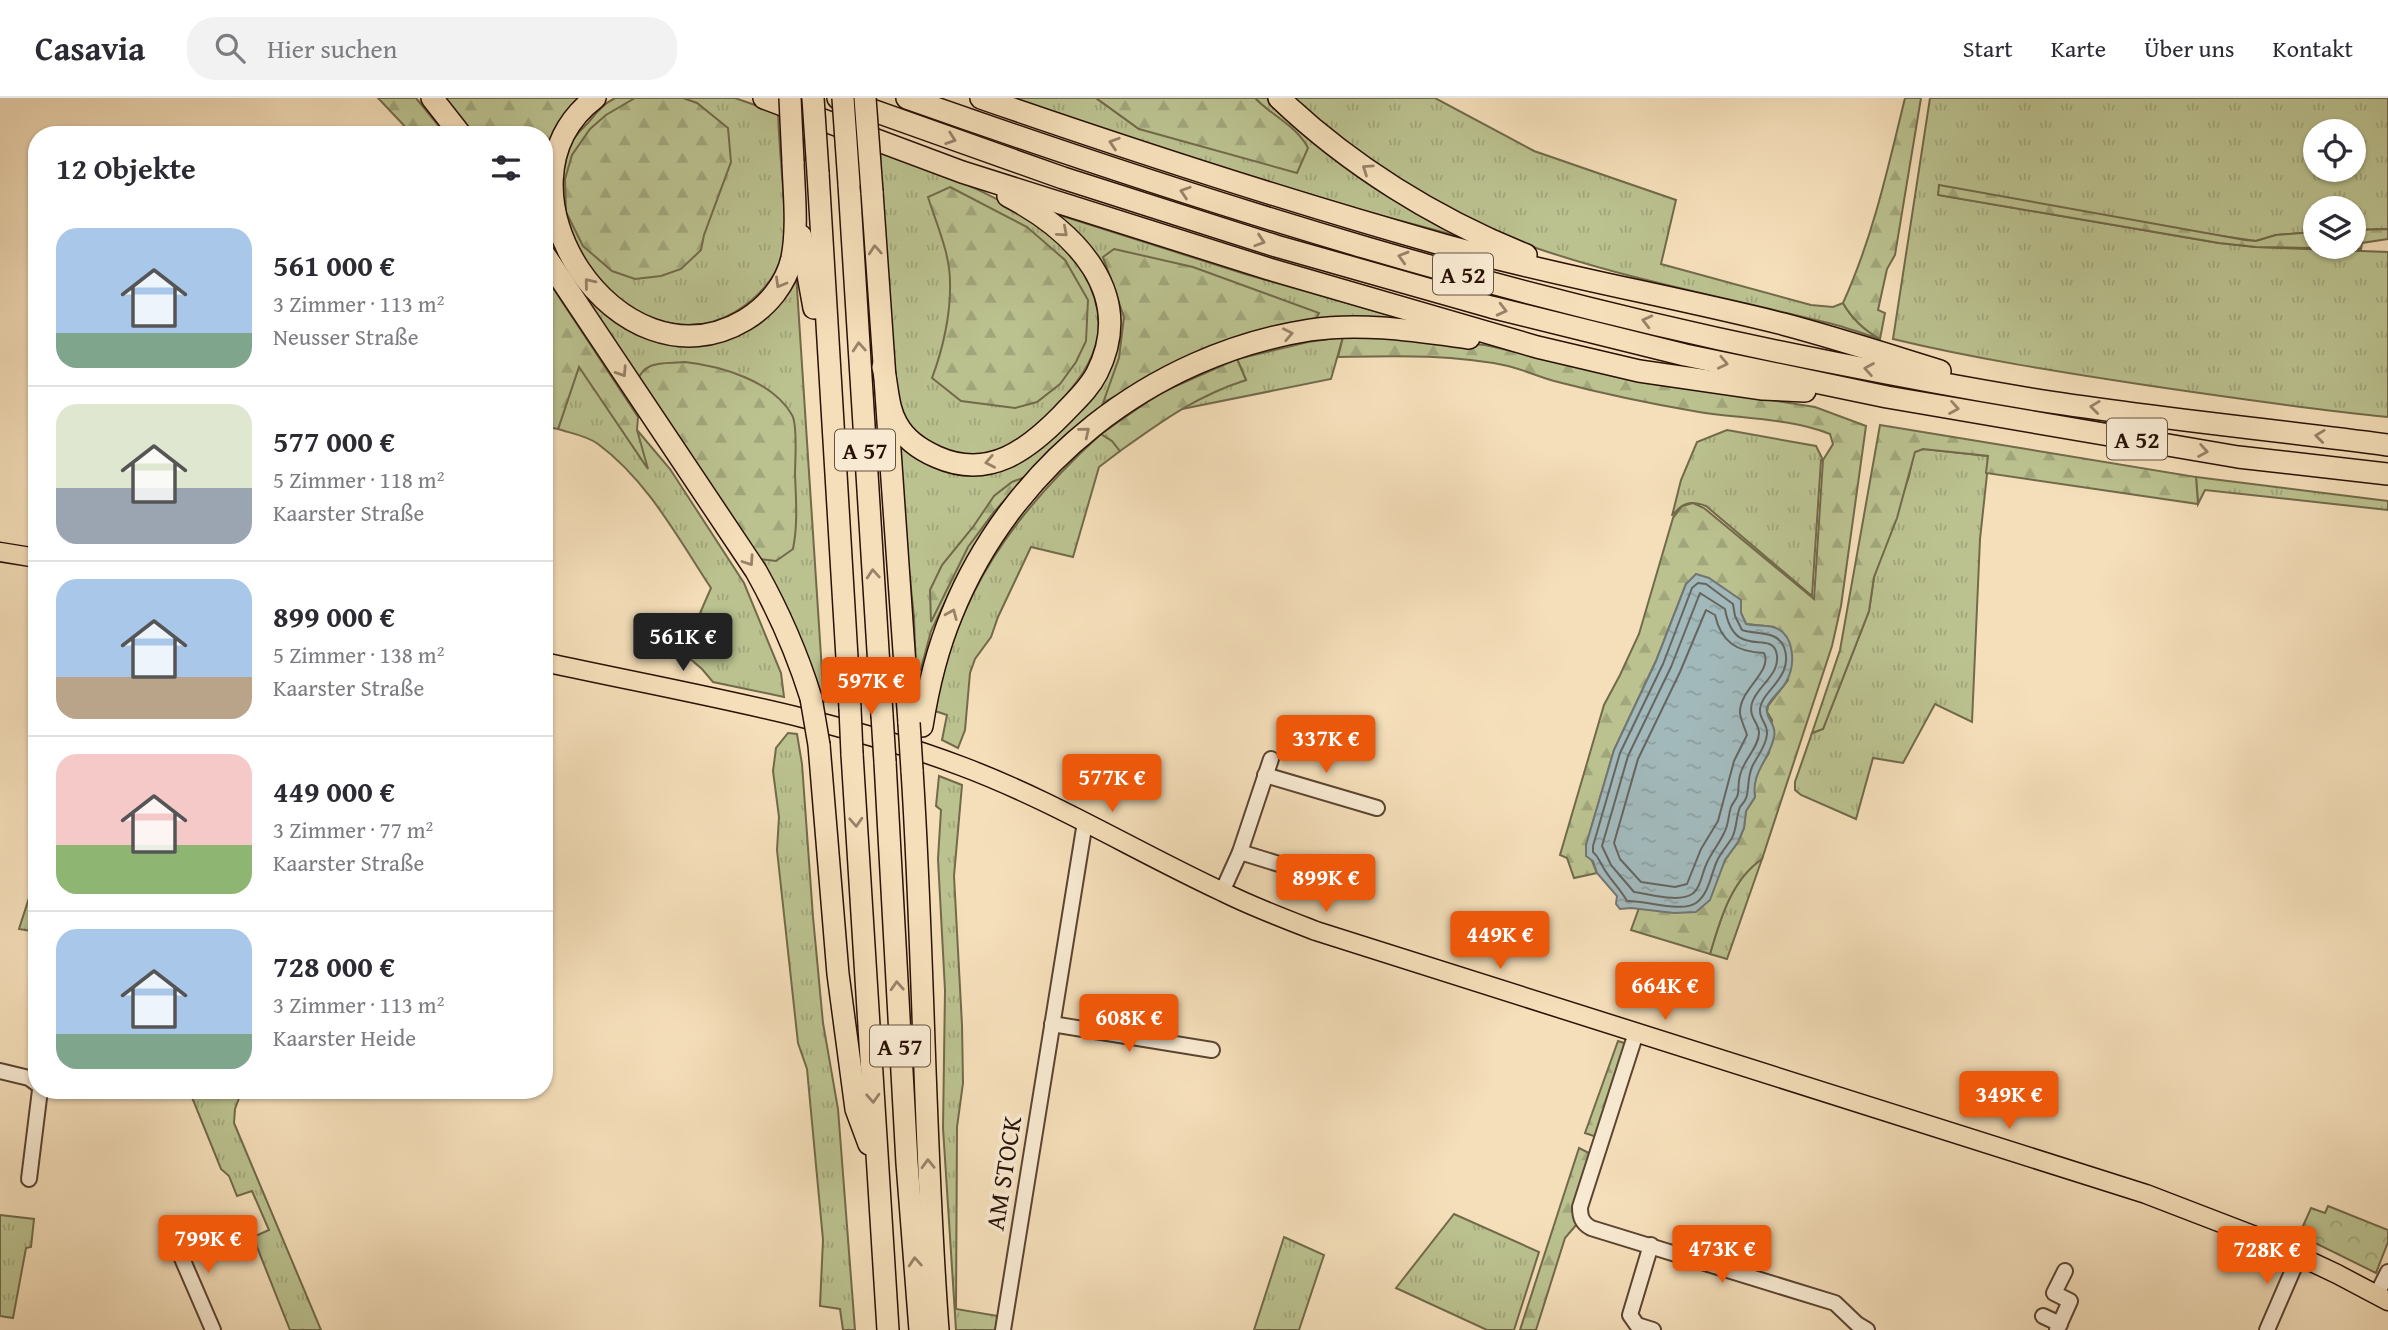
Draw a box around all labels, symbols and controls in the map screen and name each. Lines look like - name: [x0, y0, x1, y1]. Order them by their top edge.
- search box: [187, 17, 677, 80]
- text: Casavia: [35, 24, 145, 72]
- icon: search: [211, 29, 249, 67]
- text: Hier suchen: [267, 29, 397, 68]
- text: Start: [1963, 31, 2013, 66]
- text: Karte: [2051, 31, 2106, 66]
- text: Über uns: [2144, 31, 2235, 66]
- text: Kontakt: [2273, 31, 2353, 66]
- map controls: [2303, 119, 2366, 259]
- button: locate: [2303, 119, 2366, 182]
- one-way arrow: [944, 131, 956, 145]
- one-way arrow: [1109, 137, 1121, 151]
- text: 12 Objekte: [56, 146, 196, 190]
- icon: filters: [487, 149, 525, 187]
- one-way arrow: [1361, 164, 1374, 177]
- one-way arrow: [1180, 186, 1192, 200]
- button: layers: [2303, 196, 2366, 259]
- one-way arrow: [1055, 224, 1068, 236]
- one-way arrow: [1254, 232, 1266, 247]
- text: 561 000 €: [273, 243, 395, 287]
- one-way arrow: [868, 245, 883, 256]
- one-way arrow: [1397, 251, 1409, 266]
- road number: A 52: [1433, 254, 1493, 294]
- icon: home: [112, 256, 196, 340]
- one-way arrow: [776, 276, 789, 289]
- one-way arrow: [585, 279, 598, 291]
- text: 3 Zimmer · 113 m²: [273, 287, 444, 320]
- one-way arrow: [1496, 302, 1508, 316]
- one-way arrow: [1641, 315, 1653, 329]
- text: Neusser Straße: [273, 320, 419, 353]
- one-way arrow: [1282, 327, 1294, 342]
- one-way arrow: [852, 341, 867, 352]
- one-way arrow: [1717, 355, 1729, 370]
- one-way arrow: [1863, 363, 1875, 378]
- one-way arrow: [614, 365, 627, 378]
- one-way arrow: [1949, 400, 1960, 415]
- one-way arrow: [2089, 400, 2100, 415]
- road number: A 52: [2107, 418, 2167, 460]
- text: 577 000 €: [273, 419, 395, 463]
- one-way arrow: [1077, 428, 1090, 440]
- one-way arrow: [2314, 428, 2326, 443]
- road number: A 57: [835, 430, 895, 470]
- icon: home: [112, 432, 196, 516]
- one-way arrow: [2197, 443, 2209, 458]
- one-way arrow: [984, 454, 996, 469]
- text: 5 Zimmer · 118 m²: [273, 463, 444, 496]
- text: Kaarster Straße: [273, 496, 424, 529]
- one-way arrow: [741, 554, 754, 567]
- one-way arrow: [866, 568, 881, 579]
- text: 899 000 €: [273, 594, 395, 638]
- icon: home: [112, 607, 196, 691]
- one-way arrow: [944, 608, 958, 621]
- pin: 561K €: [626, 614, 740, 673]
- text: 561K €: [649, 619, 717, 652]
- text: 5 Zimmer · 138 m²: [273, 638, 444, 671]
- pin: 597K €: [814, 658, 928, 717]
- text: 597K €: [837, 663, 905, 696]
- text: Kaarster Straße: [273, 671, 424, 704]
- pin: 337K €: [1269, 716, 1383, 775]
- text: 337K €: [1292, 721, 1360, 754]
- pin: 577K €: [1055, 754, 1169, 814]
- text: 577K €: [1078, 760, 1146, 793]
- text: 449 000 €: [273, 769, 395, 813]
- icon: home: [112, 782, 196, 866]
- text: 3 Zimmer · 77 m²: [273, 813, 433, 846]
- one-way arrow: [849, 816, 864, 827]
- text: Kaarster Straße: [273, 846, 424, 879]
- pin: 899K €: [1269, 854, 1383, 914]
- text: 899K €: [1292, 860, 1360, 893]
- pin: 449K €: [1443, 912, 1557, 971]
- text: 449K €: [1466, 917, 1534, 950]
- text: 728 000 €: [273, 944, 395, 988]
- icon: home: [112, 957, 196, 1041]
- pin: 664K €: [1608, 962, 1722, 1022]
- text: 664K €: [1631, 968, 1699, 1001]
- one-way arrow: [890, 980, 905, 991]
- text: 3 Zimmer · 113 m²: [273, 988, 444, 1021]
- pin: 608K €: [1072, 995, 1186, 1054]
- text: 608K €: [1095, 1000, 1163, 1033]
- text: Kaarster Heide: [273, 1021, 416, 1054]
- road number: A 57: [870, 1026, 930, 1066]
- pin: 349K €: [1952, 1072, 2066, 1131]
- text: 349K €: [1975, 1077, 2043, 1110]
- one-way arrow: [865, 1092, 880, 1103]
- street label: AM STOCK: [975, 1112, 1031, 1233]
- one-way arrow: [921, 1158, 936, 1169]
- pin: 799K €: [151, 1216, 265, 1275]
- text: 799K €: [174, 1221, 242, 1254]
- pin: 473K €: [1665, 1226, 1779, 1285]
- pin: 728K €: [2210, 1226, 2324, 1286]
- text: 473K €: [1688, 1231, 1756, 1264]
- text: 728K €: [2233, 1232, 2301, 1265]
- one-way arrow: [908, 1256, 923, 1267]

